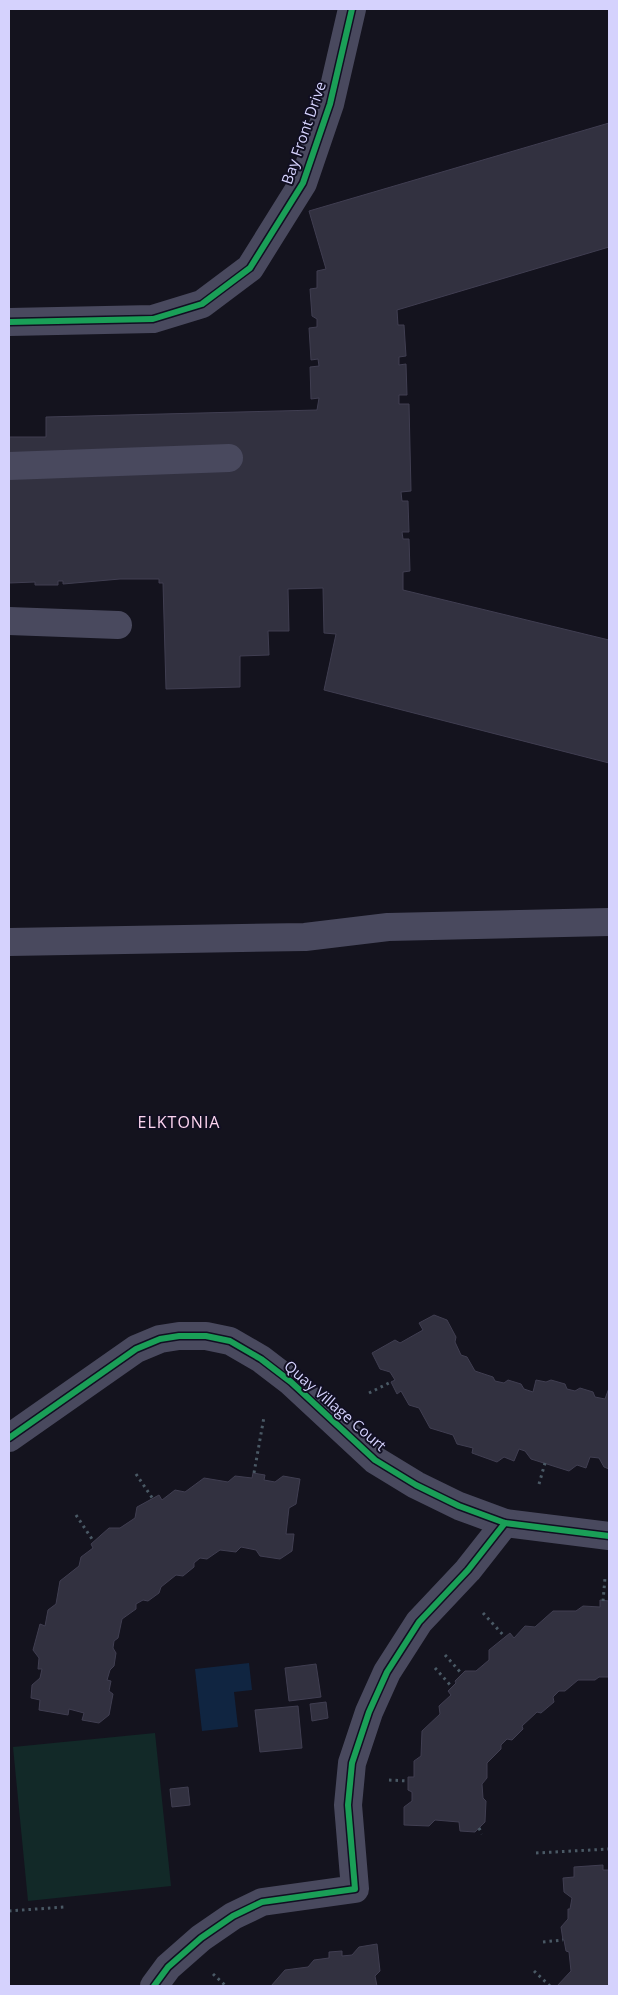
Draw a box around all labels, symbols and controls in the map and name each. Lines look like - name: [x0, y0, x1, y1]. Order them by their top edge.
- street label: Bay Front Drive: [276, 79, 330, 187]
- district label: ELKTONIA: [138, 1111, 220, 1133]
- street label: Quay Village Court: [280, 1355, 391, 1455]

